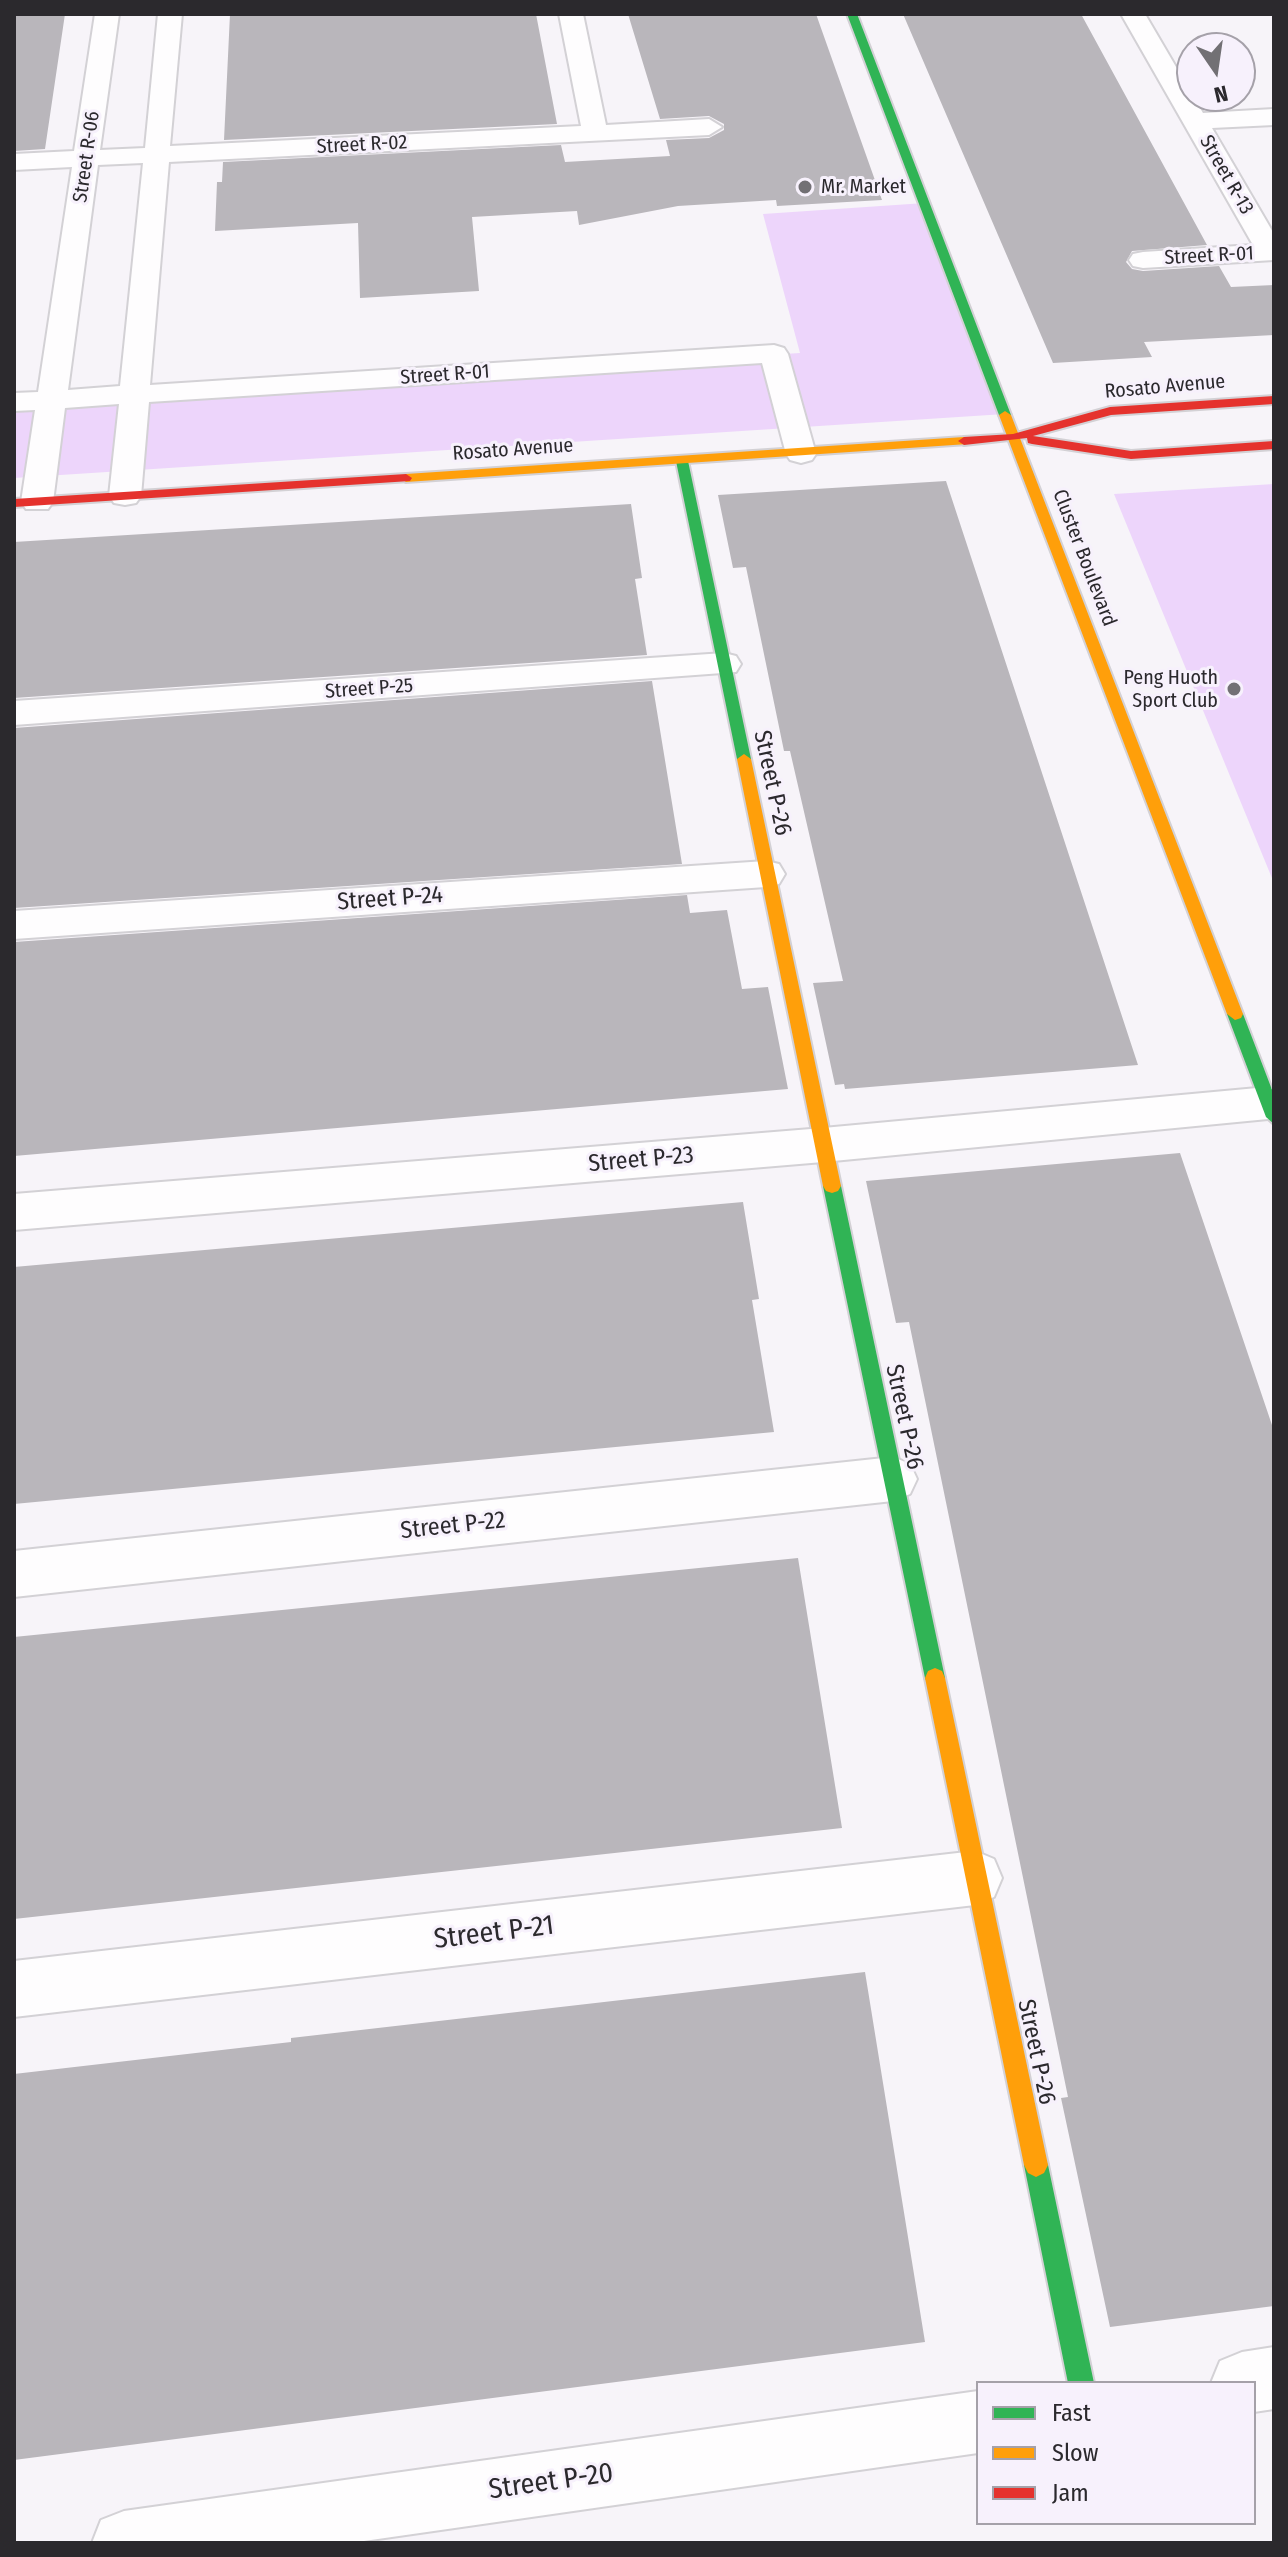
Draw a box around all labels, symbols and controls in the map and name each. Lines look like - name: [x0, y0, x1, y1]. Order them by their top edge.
- north arrow: [1176, 32, 1256, 112]
- text: N: [1212, 79, 1231, 109]
- street label: Street R-06: [69, 110, 105, 204]
- street label: Street R-02: [316, 131, 408, 159]
- street label: Street R-13: [1194, 131, 1258, 219]
- place label: Mr. Market: [821, 175, 906, 199]
- marker: Mr. Market: [796, 178, 814, 196]
- street label: Street R-01: [1164, 242, 1254, 270]
- street label: Street R-01: [400, 360, 490, 390]
- street label: Rosato Avenue: [1104, 370, 1226, 404]
- street label: Rosato Avenue: [452, 434, 574, 466]
- street label: Cluster Boulevard: [1047, 486, 1121, 630]
- place label: Peng Huoth Sport Club: [1123, 666, 1218, 713]
- street label: Street P-25: [324, 674, 414, 704]
- marker: Peng Huoth Sport Club: [1225, 680, 1243, 698]
- street label: Street P-26: [747, 728, 797, 838]
- street label: Street P-24: [336, 881, 444, 917]
- street label: Street P-23: [587, 1141, 695, 1179]
- street label: Street P-26: [879, 1362, 929, 1472]
- street label: Street P-22: [399, 1506, 507, 1546]
- street label: Street P-21: [432, 1909, 556, 1957]
- street label: Street P-26: [1011, 1997, 1061, 2107]
- legend: [976, 2381, 1256, 2525]
- text: Fast: [1052, 2399, 1091, 2427]
- text: Slow: [1052, 2439, 1098, 2467]
- street label: Street P-20: [487, 2457, 615, 2507]
- text: Jam: [1052, 2479, 1089, 2507]

